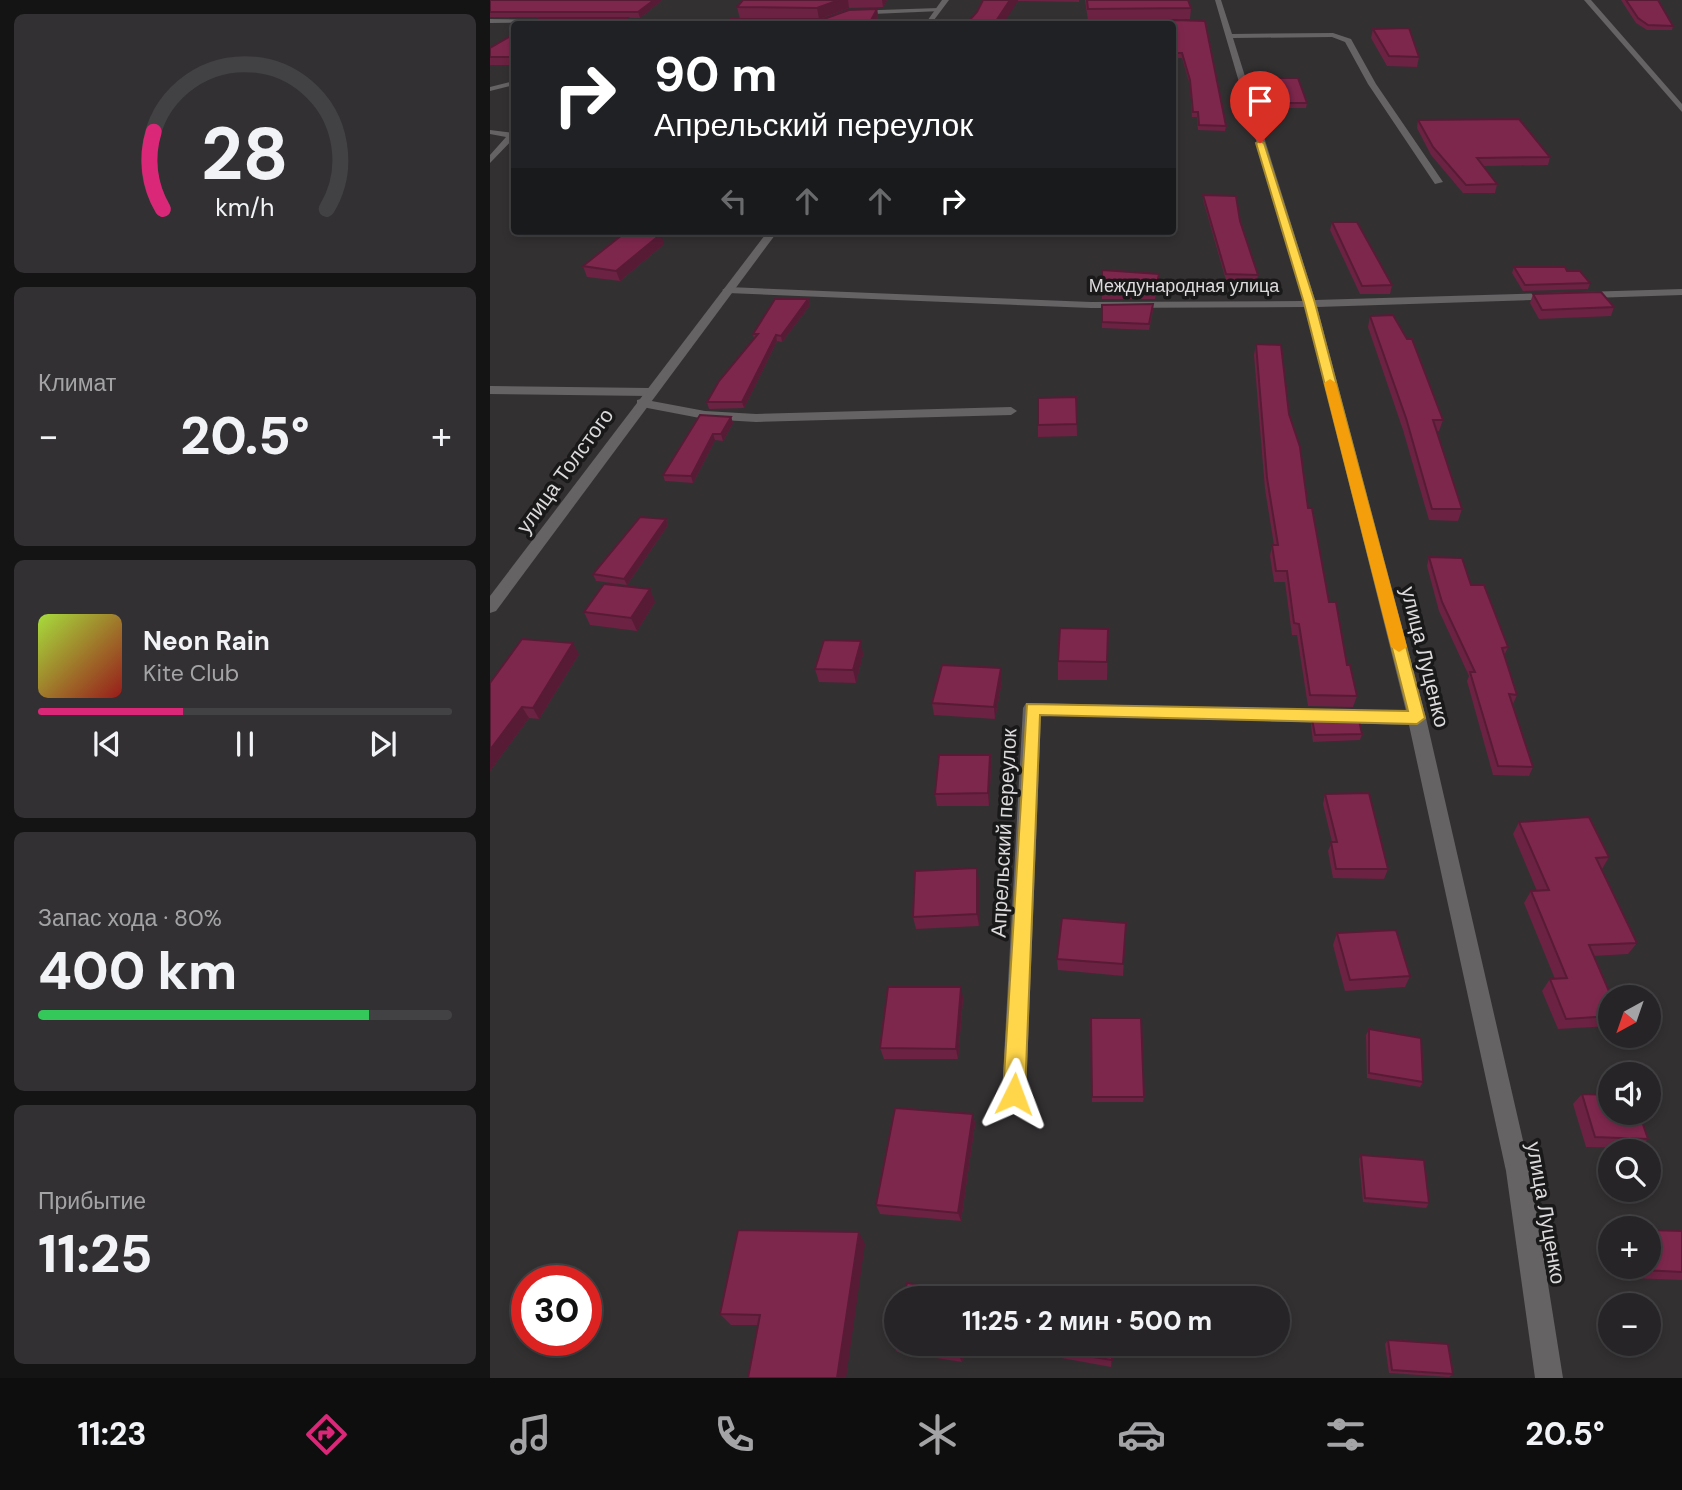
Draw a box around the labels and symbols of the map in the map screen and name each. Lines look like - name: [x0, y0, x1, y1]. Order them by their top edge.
- pin: [1230, 71, 1290, 143]
- street label: Международная улица: [1089, 274, 1280, 298]
- street label: улица Толстого: [510, 403, 620, 539]
- street label: улица Луценко: [1394, 584, 1456, 730]
- street label: Апрельский переулок: [985, 727, 1024, 938]
- north arrow: [1598, 985, 1661, 1048]
- position arrow: [977, 1057, 1051, 1131]
- street label: улица Луценко: [1520, 1140, 1572, 1286]
- speed limit sign: 30: [511, 1265, 602, 1356]

